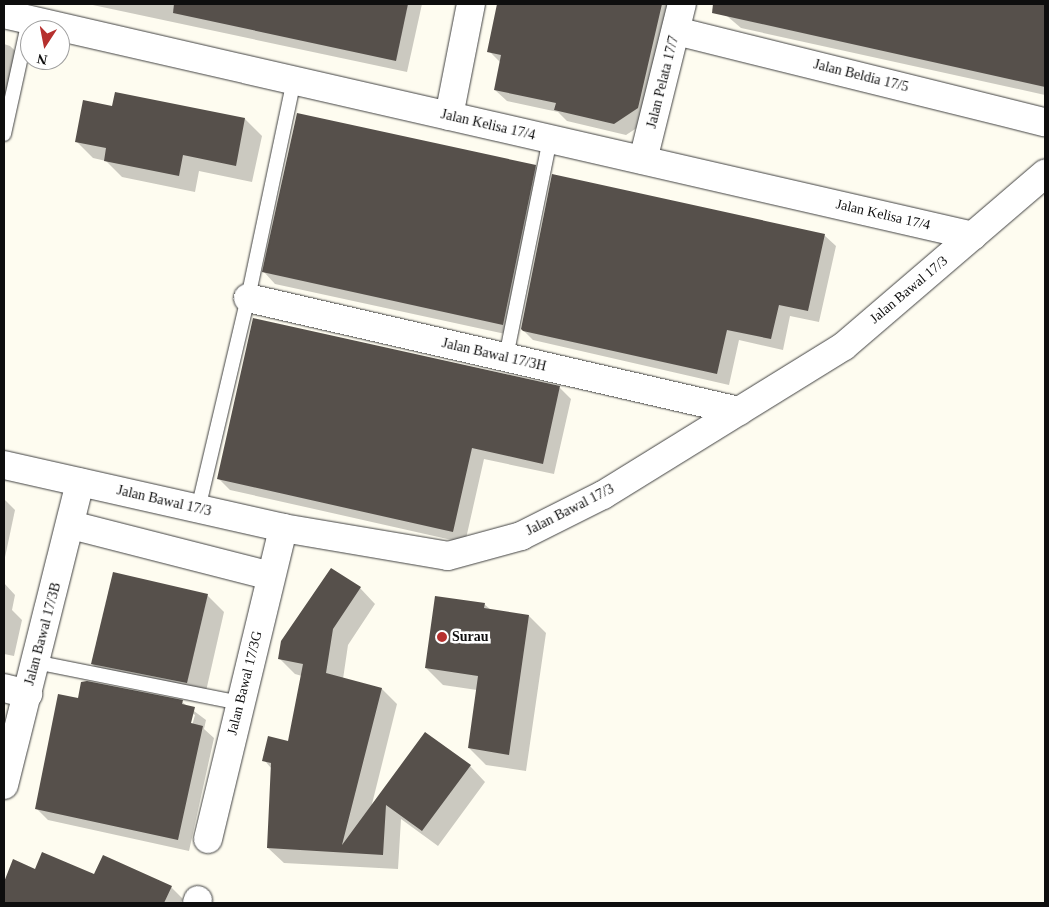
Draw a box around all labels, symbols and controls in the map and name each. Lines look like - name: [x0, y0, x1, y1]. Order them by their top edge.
- north arrow: [20, 20, 70, 70]
- street label: Jalan Pelata 17/7: [643, 34, 683, 130]
- text: N: [36, 51, 49, 68]
- street label: Jalan Beldia 17/5: [812, 56, 910, 96]
- street label: Jalan Kelisa 17/4: [439, 106, 537, 144]
- street label: Jalan Kelisa 17/4: [834, 196, 932, 234]
- street label: Jalan Bawal 17/3: [867, 253, 951, 327]
- street label: Jalan Bawal 17/3H: [440, 335, 548, 375]
- street label: Jalan Bawal 17/3: [523, 481, 617, 539]
- street label: Jalan Bawal 17/3: [115, 482, 213, 520]
- street label: Jalan Bawal 17/3B: [21, 581, 65, 687]
- street label: Jalan Bawal 17/3G: [224, 629, 266, 737]
- place label: Surau: [452, 629, 489, 645]
- marker: Surau: [436, 631, 448, 643]

